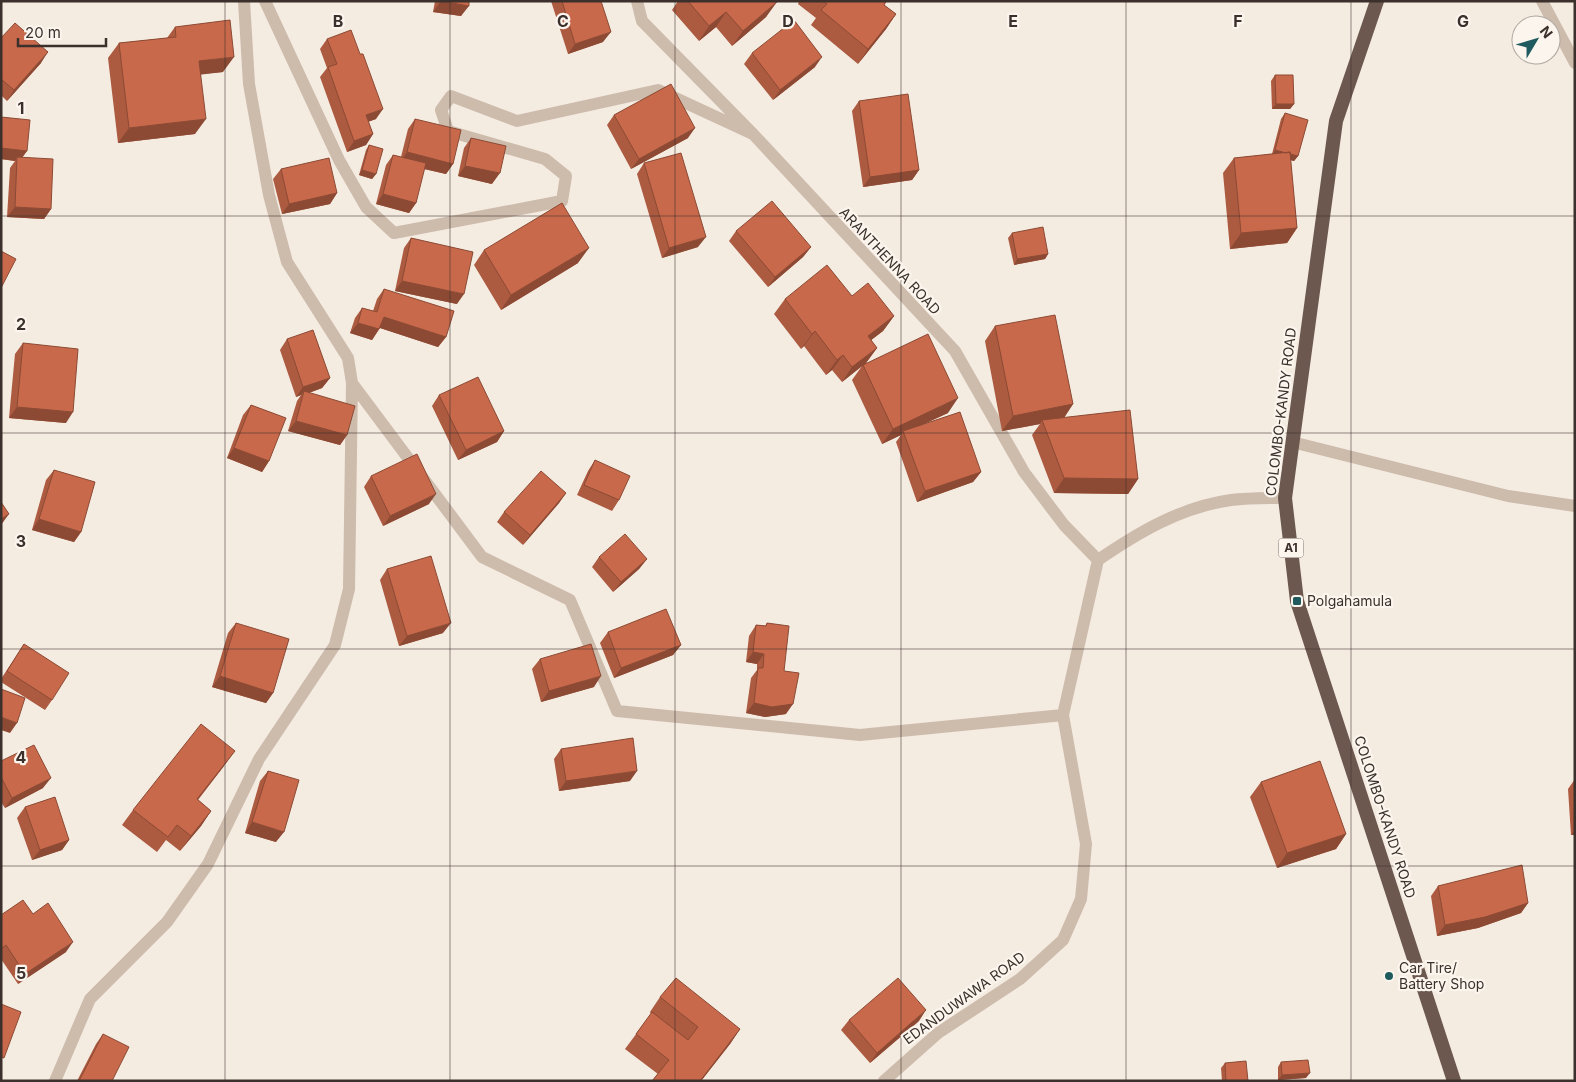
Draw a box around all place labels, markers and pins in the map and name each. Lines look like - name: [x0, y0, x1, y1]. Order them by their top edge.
- place label: Polgahamula: [1307, 592, 1392, 609]
- marker: Polgahamula: [1291, 595, 1303, 607]
- place label: Car Tire/ Battery Shop: [1399, 959, 1484, 992]
- marker: Car Tire/ Battery Shop: [1383, 970, 1395, 982]

